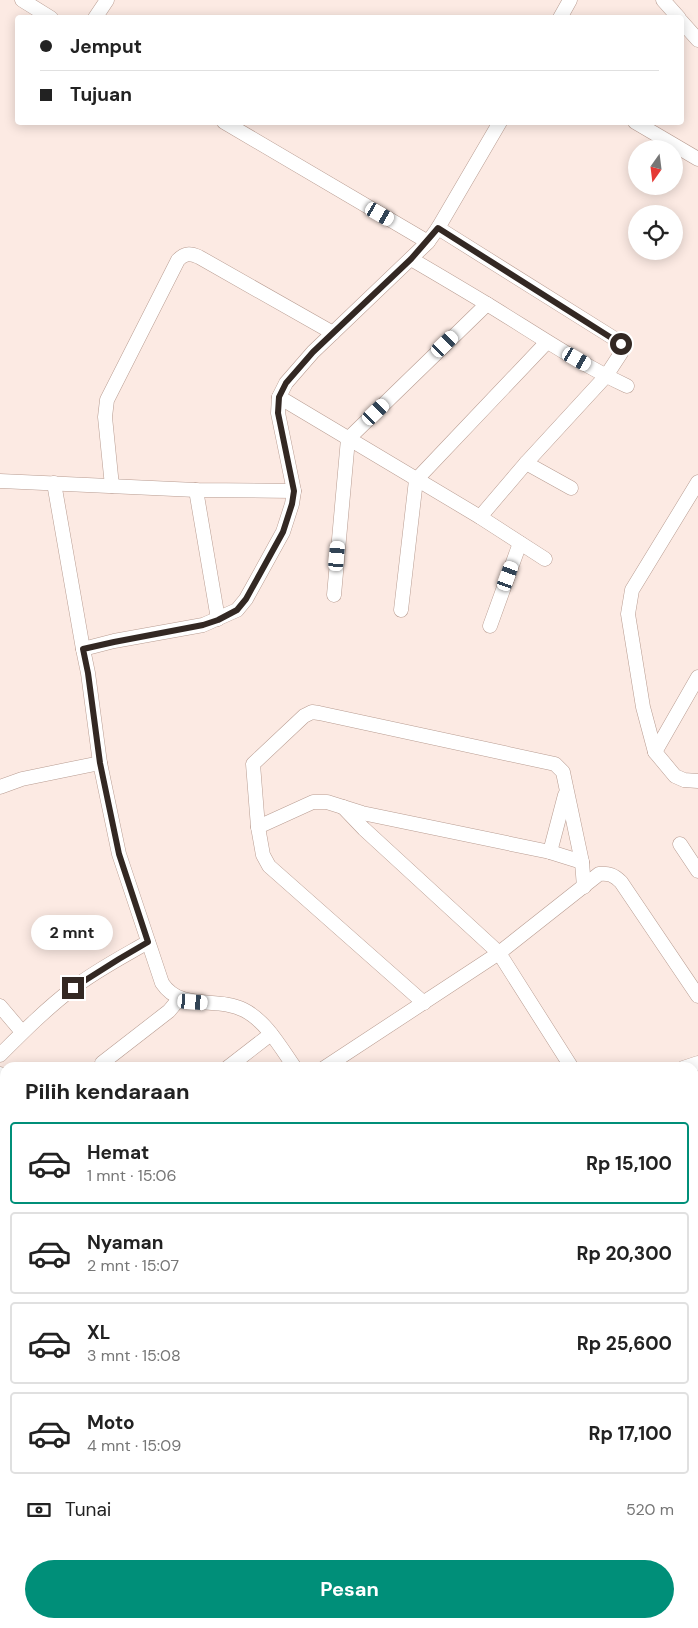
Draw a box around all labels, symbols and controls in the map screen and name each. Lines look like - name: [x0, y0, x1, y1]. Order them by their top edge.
- text: Jemput: [70, 34, 142, 59]
- text: Tujuan: [70, 82, 132, 107]
- north arrow: [628, 140, 682, 195]
- map controls: [628, 140, 683, 260]
- car: [363, 200, 396, 228]
- button: locate: [628, 205, 683, 260]
- car: [428, 328, 461, 360]
- route start: [610, 333, 632, 355]
- car: [560, 345, 593, 373]
- car: [359, 396, 392, 428]
- car: [328, 540, 345, 572]
- car: [495, 559, 520, 593]
- callout: 2 mnt: [32, 916, 114, 950]
- text: 2 mnt: [50, 922, 94, 943]
- route end: [62, 977, 84, 999]
- car: [177, 993, 208, 1011]
- text: Pilih kendaraan: [25, 1077, 189, 1106]
- text: Hemat: [87, 1140, 149, 1165]
- icon: car: [27, 1141, 72, 1186]
- text: Rp 15,100: [586, 1151, 672, 1176]
- text: 1 mnt · 15:06: [87, 1165, 177, 1186]
- text: Nyaman: [87, 1230, 163, 1255]
- icon: car: [27, 1231, 72, 1276]
- text: Rp 20,300: [577, 1241, 672, 1266]
- text: 2 mnt · 15:07: [87, 1255, 179, 1276]
- text: XL: [87, 1320, 110, 1345]
- icon: car: [27, 1321, 72, 1366]
- text: Rp 25,600: [577, 1331, 672, 1356]
- text: 3 mnt · 15:08: [87, 1345, 181, 1366]
- text: Moto: [87, 1410, 135, 1435]
- icon: car: [27, 1411, 72, 1456]
- text: Rp 17,100: [589, 1421, 672, 1446]
- text: 4 mnt · 15:09: [87, 1435, 181, 1456]
- icon: cash: [25, 1496, 53, 1524]
- text: Tunai: [65, 1497, 111, 1522]
- text: 520 m: [626, 1499, 674, 1520]
- button: Pesan: [25, 1560, 674, 1618]

